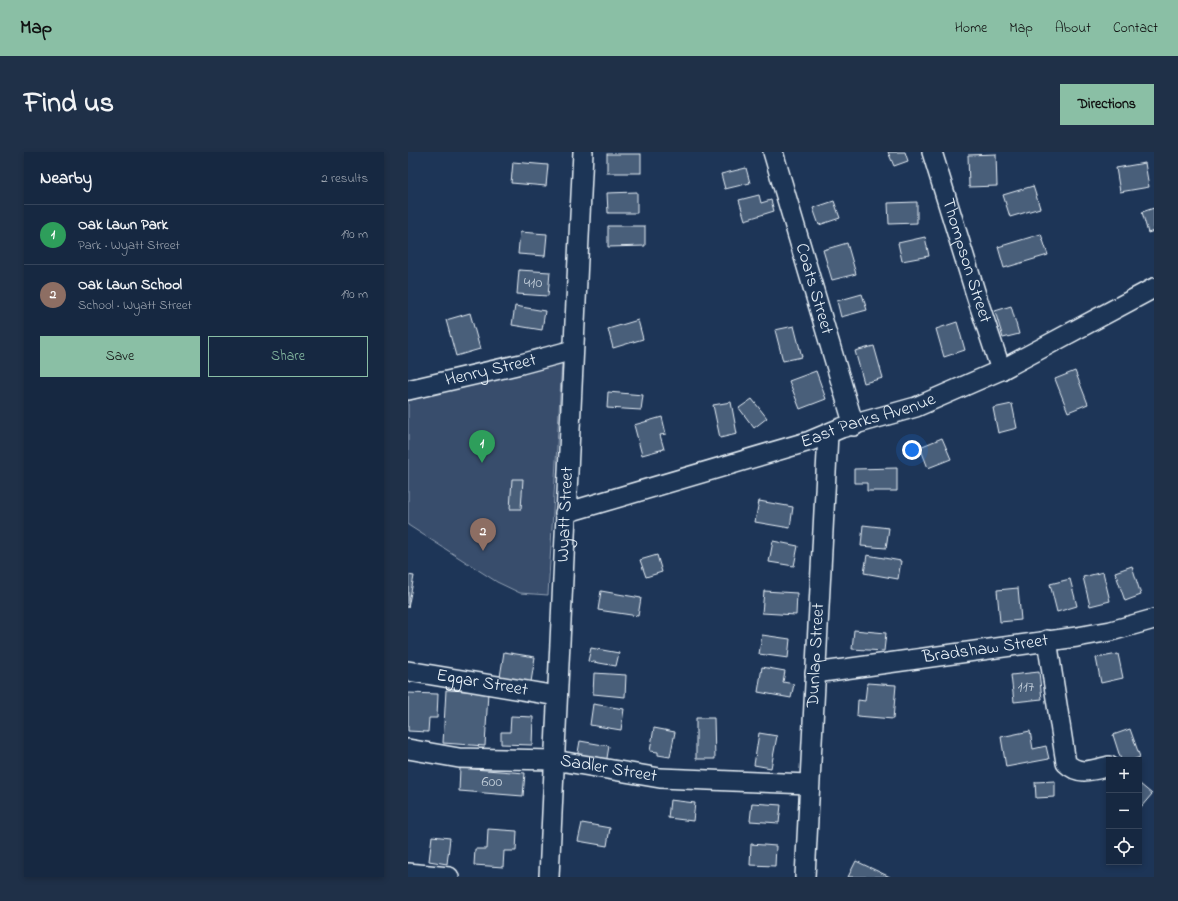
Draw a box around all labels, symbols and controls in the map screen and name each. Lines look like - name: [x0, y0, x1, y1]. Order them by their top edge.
- text: Map: [20, 15, 52, 42]
- text: Home: [955, 18, 987, 39]
- text: Map: [1009, 18, 1033, 39]
- text: About: [1055, 18, 1091, 39]
- text: Contact: [1113, 18, 1158, 39]
- text: Find us: [24, 84, 114, 125]
- button: Directions: [1060, 84, 1154, 125]
- text: Nearby: [40, 166, 92, 191]
- text: 2 results: [321, 169, 368, 188]
- street label: Thompson Street: [934, 195, 998, 327]
- text: Oak Lawn Park: [78, 214, 168, 236]
- text: 1: [51, 225, 55, 244]
- text: 190 m: [341, 225, 368, 244]
- text: Park · Wyatt Street: [78, 236, 180, 255]
- street label: Coats Street: [788, 240, 839, 338]
- house number: 410: [524, 271, 542, 295]
- text: Oak Lawn School: [78, 274, 182, 296]
- text: 2: [50, 285, 56, 304]
- text: 190 m: [341, 285, 368, 304]
- text: School · Wyatt Street: [78, 296, 192, 315]
- button: Save: [40, 336, 200, 377]
- button: Share: [208, 336, 368, 377]
- street label: Henry Street: [443, 347, 539, 394]
- street label: East Parks Avenue: [798, 387, 941, 456]
- pin: 1: [469, 430, 495, 463]
- your location: [902, 440, 922, 460]
- street label: Wyatt Street: [551, 466, 581, 563]
- pin: 2: [470, 518, 496, 551]
- street label: Dunlap Street: [801, 602, 832, 709]
- street label: Bradshaw Street: [920, 628, 1050, 671]
- street label: Eggar Street: [434, 663, 530, 704]
- house number: 117: [1018, 675, 1035, 699]
- street label: Sadler Street: [558, 748, 659, 790]
- map controls: [1106, 757, 1142, 865]
- button: +: [1106, 757, 1142, 793]
- house number: 600: [482, 770, 503, 794]
- button: −: [1106, 793, 1142, 829]
- button: locate: [1106, 829, 1142, 865]

